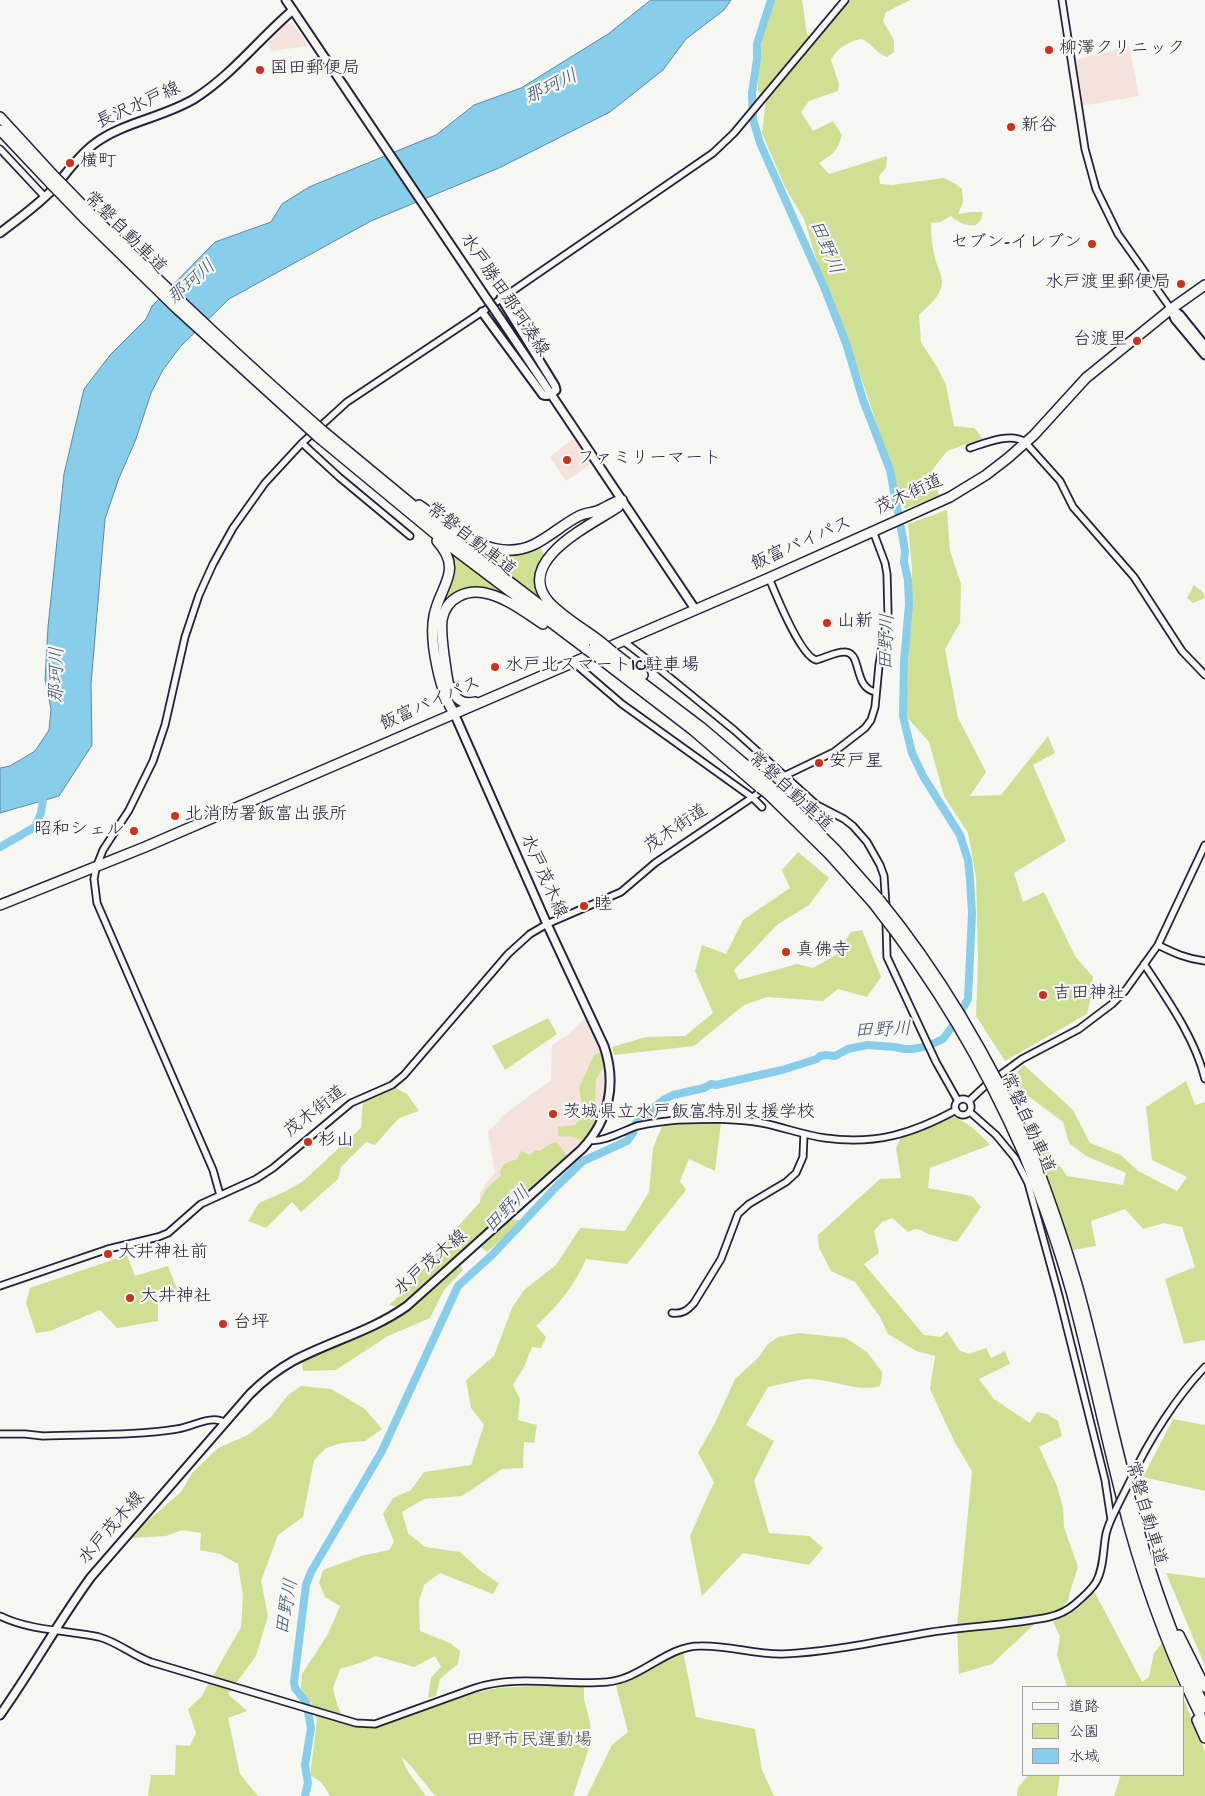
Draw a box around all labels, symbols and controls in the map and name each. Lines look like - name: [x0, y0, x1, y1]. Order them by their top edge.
- place label: 柳澤クリニック: [1059, 39, 1185, 61]
- marker: 柳澤クリニック: [1043, 44, 1055, 56]
- place label: 国田郵便局: [270, 59, 360, 81]
- marker: 国田郵便局: [254, 64, 266, 76]
- water label: 那珂川: [521, 66, 583, 112]
- street label: 長沢水戸線: [93, 79, 185, 135]
- place label: 新谷: [1021, 116, 1057, 138]
- marker: 新谷: [1005, 121, 1017, 133]
- place label: 横町: [80, 152, 116, 174]
- marker: 横町: [64, 157, 76, 169]
- street label: 常磐自動車道: [78, 188, 170, 280]
- water label: 田野川: [802, 217, 846, 279]
- street label: 水戸勝田那珂湊線: [454, 230, 552, 362]
- place label: セブン-イレブン: [950, 233, 1082, 255]
- marker: セブン-イレブン: [1086, 238, 1098, 250]
- water label: 那珂川: [164, 256, 222, 312]
- place label: 水戸渡里郵便局: [1045, 273, 1171, 295]
- marker: 水戸渡里郵便局: [1175, 278, 1187, 290]
- place label: 台渡里: [1073, 330, 1127, 352]
- marker: 台渡里: [1131, 335, 1143, 347]
- place label: ファミリーマート: [577, 449, 721, 471]
- marker: ファミリーマート: [561, 454, 573, 466]
- street label: 茂木街道: [873, 471, 947, 521]
- street label: 常磐自動車道: [421, 499, 519, 583]
- street label: 飯富バイパス: [748, 513, 856, 577]
- place label: 山新: [837, 612, 873, 634]
- water label: 田野川: [877, 613, 901, 671]
- marker: 山新: [821, 617, 833, 629]
- water label: 那珂川: [47, 646, 71, 704]
- place label: 水戸北スマートIC駐車場: [505, 656, 699, 678]
- marker: 水戸北スマートIC駐車場: [489, 661, 501, 673]
- street label: 飯富バイパス: [377, 673, 485, 737]
- street label: 常磐自動車道: [742, 748, 836, 838]
- place label: 安戸星: [829, 752, 883, 774]
- marker: 安戸星: [813, 757, 825, 769]
- street label: 茂木街道: [641, 801, 713, 859]
- place label: 北消防署飯富出張所: [185, 805, 347, 827]
- marker: 北消防署飯富出張所: [169, 810, 181, 822]
- place label: 昭和シェル: [34, 820, 124, 842]
- marker: 昭和シェル: [128, 825, 140, 837]
- street label: 水戸茂木線: [514, 831, 570, 923]
- place label: 睦: [594, 895, 612, 917]
- marker: 睦: [578, 900, 590, 912]
- place label: 真佛寺: [796, 941, 850, 963]
- marker: 真佛寺: [780, 946, 792, 958]
- place label: 吉田神社: [1053, 984, 1125, 1006]
- marker: 吉田神社: [1037, 989, 1049, 1001]
- water label: 田野川: [854, 1020, 912, 1044]
- street label: 常磐自動車道: [994, 1070, 1058, 1178]
- street label: 茂木街道: [281, 1082, 351, 1144]
- place label: 茨城県立水戸飯富特別支援学校: [563, 1103, 815, 1125]
- marker: 茨城県立水戸飯富特別支援学校: [547, 1108, 559, 1120]
- place label: 杉山: [318, 1131, 354, 1153]
- marker: 杉山: [302, 1136, 314, 1148]
- water label: 田野川: [481, 1183, 537, 1239]
- street label: 水戸茂木線: [391, 1226, 473, 1302]
- place label: 大井神社前: [118, 1243, 208, 1265]
- marker: 大井神社前: [102, 1248, 114, 1260]
- place label: 大井神社: [140, 1287, 212, 1309]
- marker: 大井神社: [124, 1292, 136, 1304]
- place label: 台坪: [233, 1313, 269, 1335]
- marker: 台坪: [217, 1318, 229, 1330]
- street label: 常磐自動車道: [1119, 1459, 1169, 1569]
- street label: 水戸茂木線: [75, 1488, 151, 1570]
- water label: 田野川: [273, 1577, 305, 1637]
- legend: [1022, 1686, 1185, 1776]
- text: 道路: [1069, 1699, 1099, 1717]
- text: 公園: [1069, 1724, 1099, 1742]
- park label: 田野市民運動場: [466, 1731, 592, 1753]
- text: 水域: [1069, 1749, 1099, 1767]

